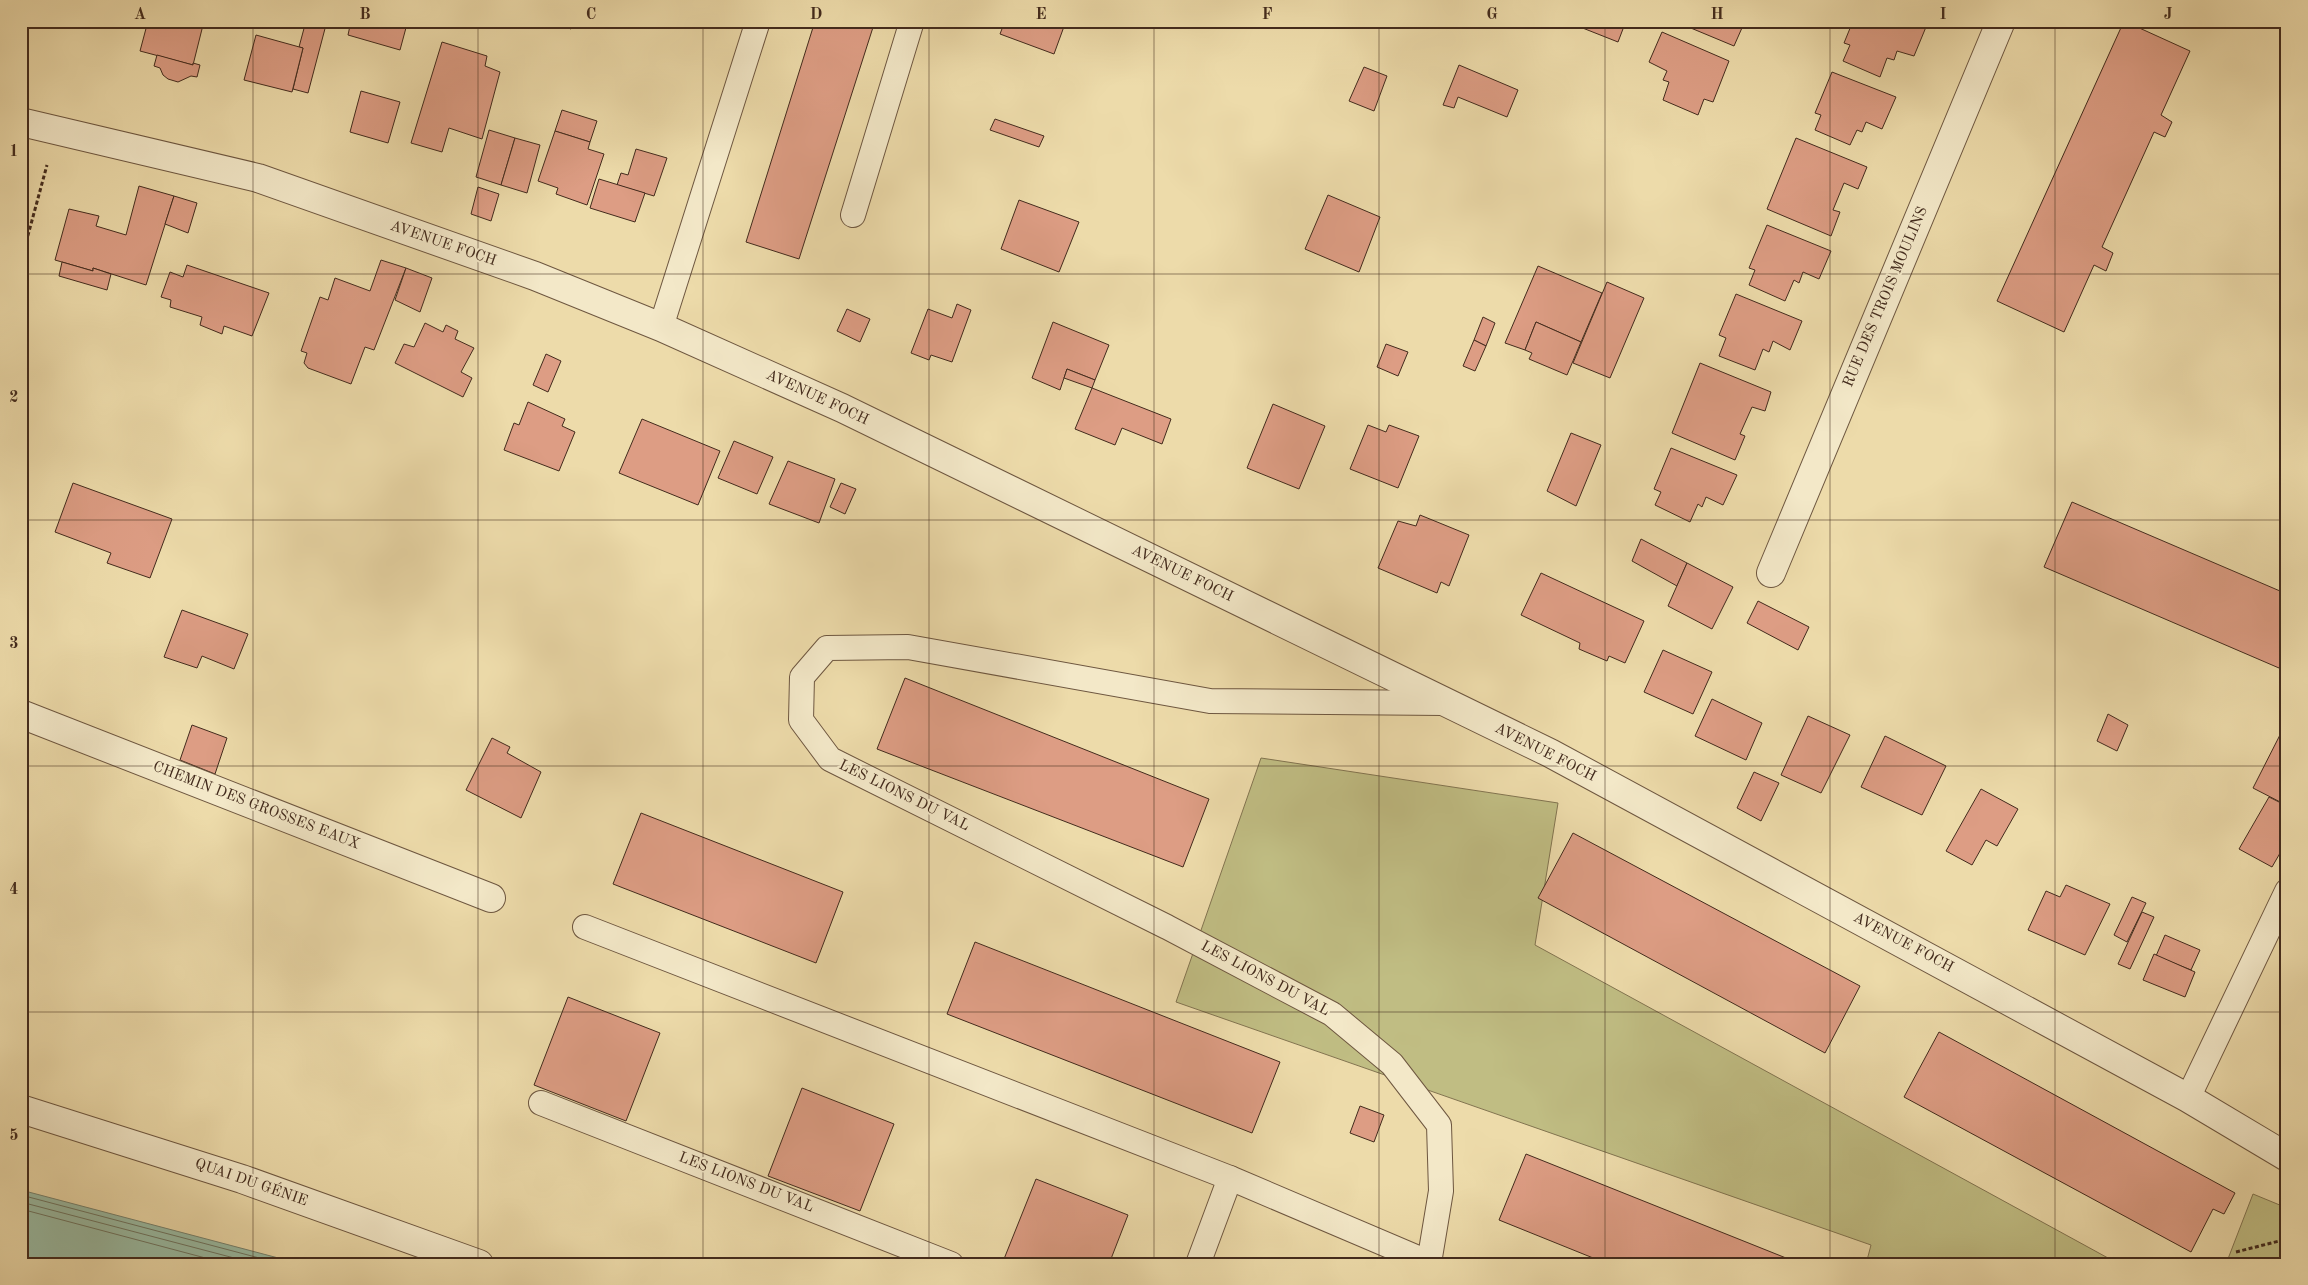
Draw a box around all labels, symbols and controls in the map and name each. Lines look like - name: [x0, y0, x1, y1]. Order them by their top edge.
- text: A: [134, 7, 146, 23]
- text: B: [359, 7, 371, 23]
- text: C: [586, 7, 596, 23]
- text: D: [810, 7, 822, 23]
- text: E: [1035, 7, 1047, 23]
- text: F: [1262, 7, 1273, 23]
- text: G: [1486, 7, 1498, 23]
- text: H: [1710, 7, 1724, 23]
- text: I: [1939, 7, 1947, 23]
- text: J: [2164, 7, 2173, 23]
- text: 1: [9, 144, 19, 160]
- street label: RUE DES TROIS MOULINS: [1841, 205, 1931, 389]
- street label: AVENUE FOCH: [388, 219, 498, 269]
- street label: AVENUE FOCH: [763, 368, 871, 428]
- text: 2: [9, 390, 19, 406]
- street label: AVENUE FOCH: [1129, 543, 1235, 605]
- text: 3: [9, 636, 19, 652]
- street label: AVENUE FOCH: [1492, 721, 1598, 785]
- street label: LES LIONS DU VAL: [836, 758, 972, 834]
- street label: CHEMIN DES GROSSES EAUX: [151, 760, 361, 852]
- text: 4: [9, 882, 19, 898]
- street label: AVENUE FOCH: [1850, 910, 1956, 976]
- street label: LES LIONS DU VAL: [1198, 939, 1332, 1019]
- text: 5: [9, 1128, 19, 1144]
- street label: LES LIONS DU VAL: [676, 1150, 816, 1216]
- street label: QUAI DU GÉNIE: [193, 1154, 310, 1209]

